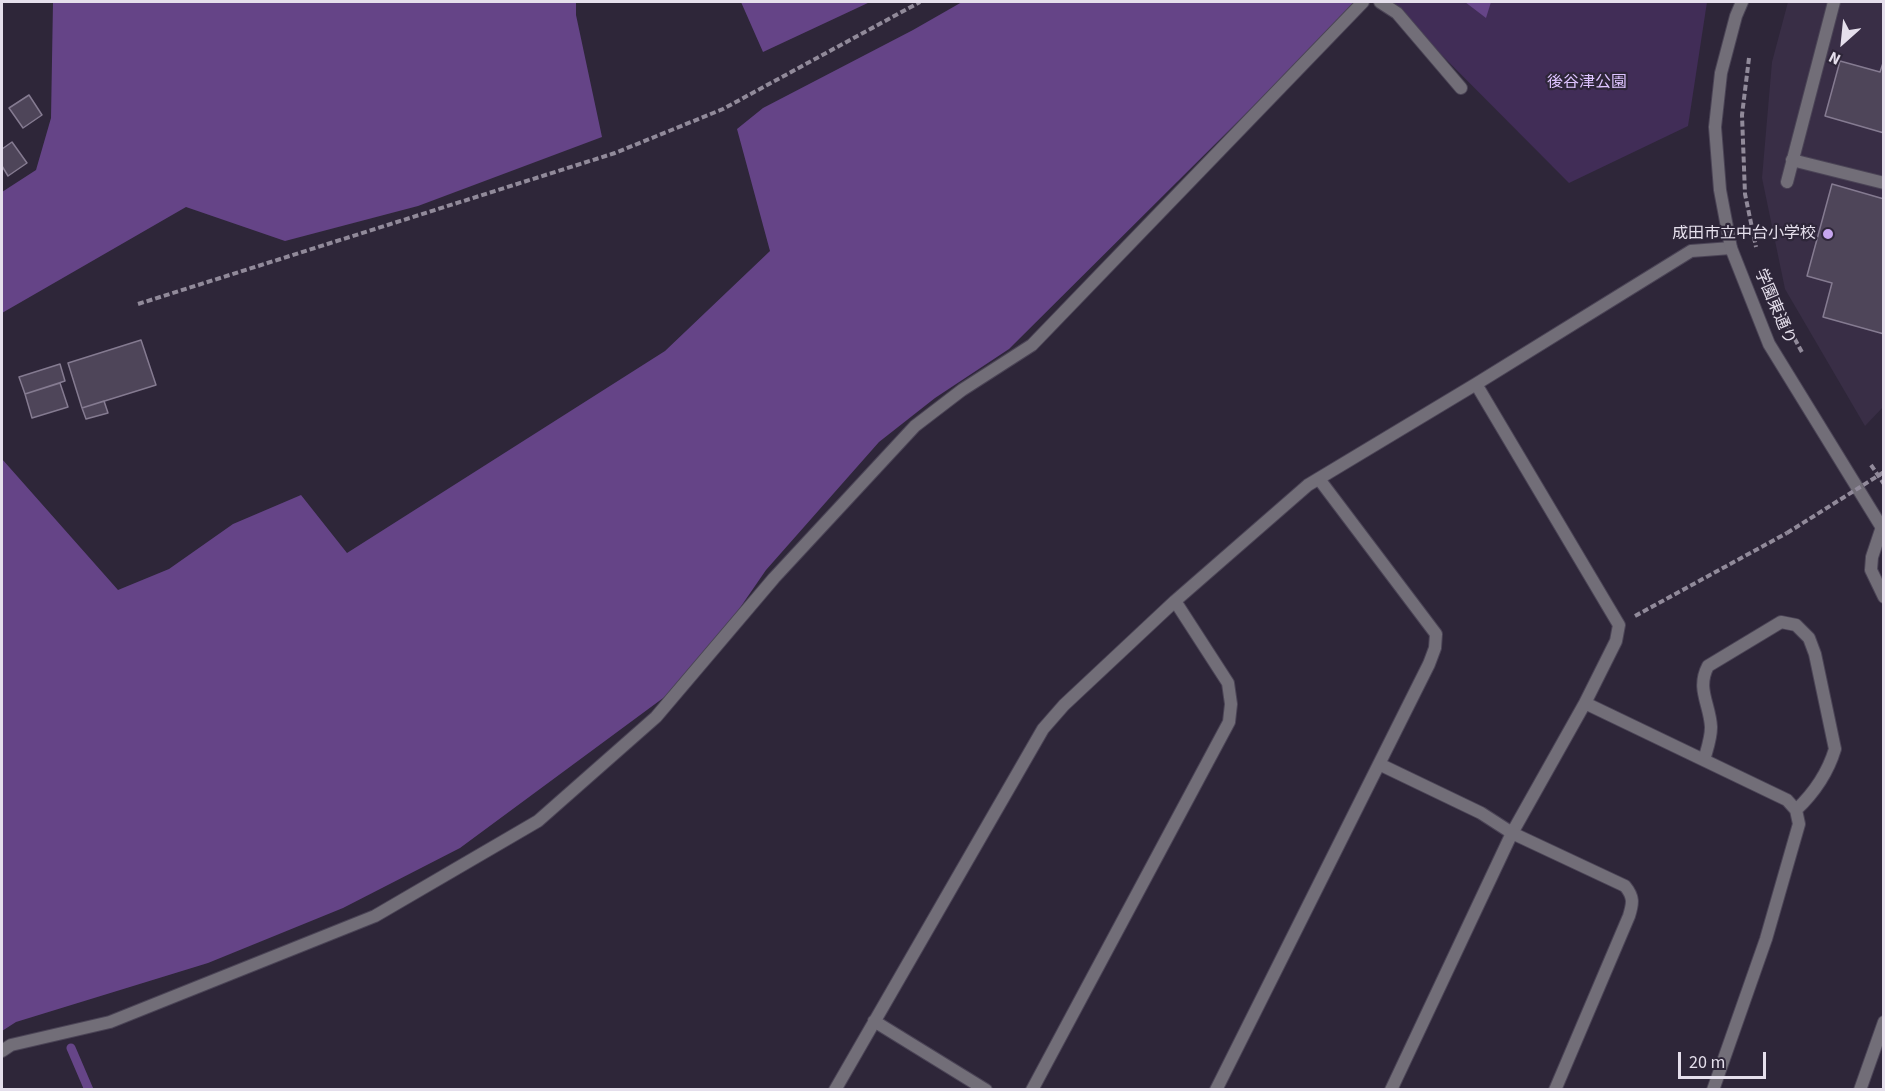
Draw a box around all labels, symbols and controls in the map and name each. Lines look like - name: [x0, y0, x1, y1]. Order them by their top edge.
- north arrow: [1813, 12, 1873, 72]
- text: N: [1825, 46, 1845, 70]
- park label: 後谷津公園: [1547, 73, 1627, 93]
- place label: 成田市立中台小学校: [1672, 224, 1816, 244]
- marker: 成田市立中台小学校: [1821, 227, 1835, 241]
- street label: 学園東通り: [1750, 266, 1798, 348]
- scale bar: [1681, 1040, 1770, 1078]
- text: 20 m: [1689, 1050, 1725, 1075]

